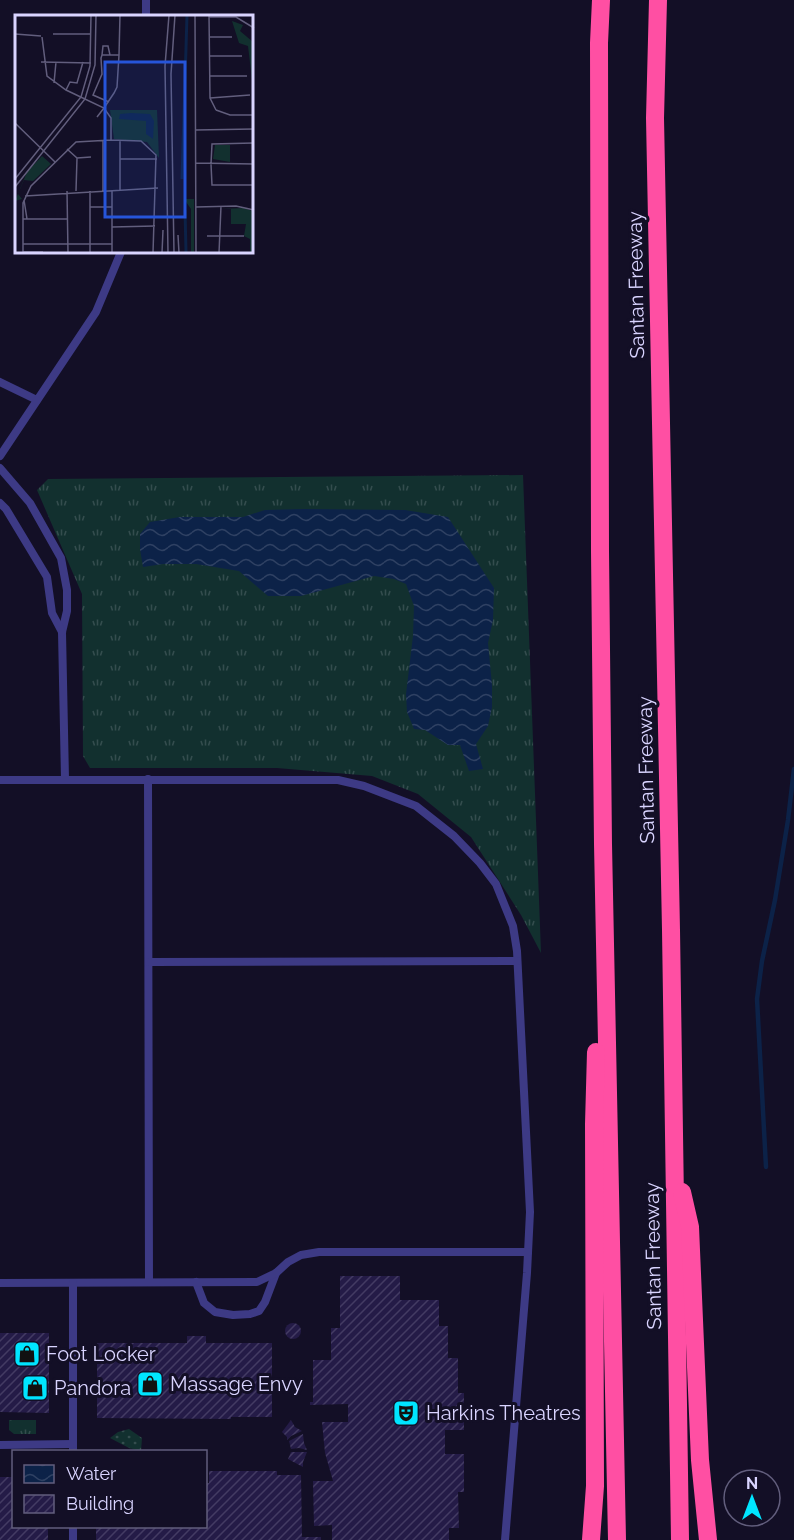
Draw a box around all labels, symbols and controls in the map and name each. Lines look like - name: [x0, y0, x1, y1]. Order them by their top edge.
- inset map: [15, 15, 254, 254]
- street label: Santan Freeway: [623, 211, 649, 359]
- street label: Santan Freeway: [633, 696, 659, 844]
- street label: Santan Freeway: [640, 1182, 666, 1330]
- shop icon: Foot Locker: [12, 1339, 42, 1369]
- place label: Foot Locker: [46, 1342, 156, 1366]
- shop icon: Massage Envy: [135, 1369, 165, 1399]
- place label: Massage Envy: [170, 1372, 303, 1396]
- shop icon: Pandora: [20, 1373, 50, 1403]
- place label: Pandora: [54, 1376, 131, 1400]
- theatre icon: Harkins Theatres: [391, 1398, 421, 1428]
- place label: Harkins Theatres: [426, 1401, 581, 1425]
- legend: [12, 1450, 207, 1528]
- text: Water: [66, 1463, 117, 1484]
- north arrow: [722, 1468, 782, 1528]
- text: N: [746, 1474, 758, 1493]
- text: Building: [66, 1493, 134, 1514]

